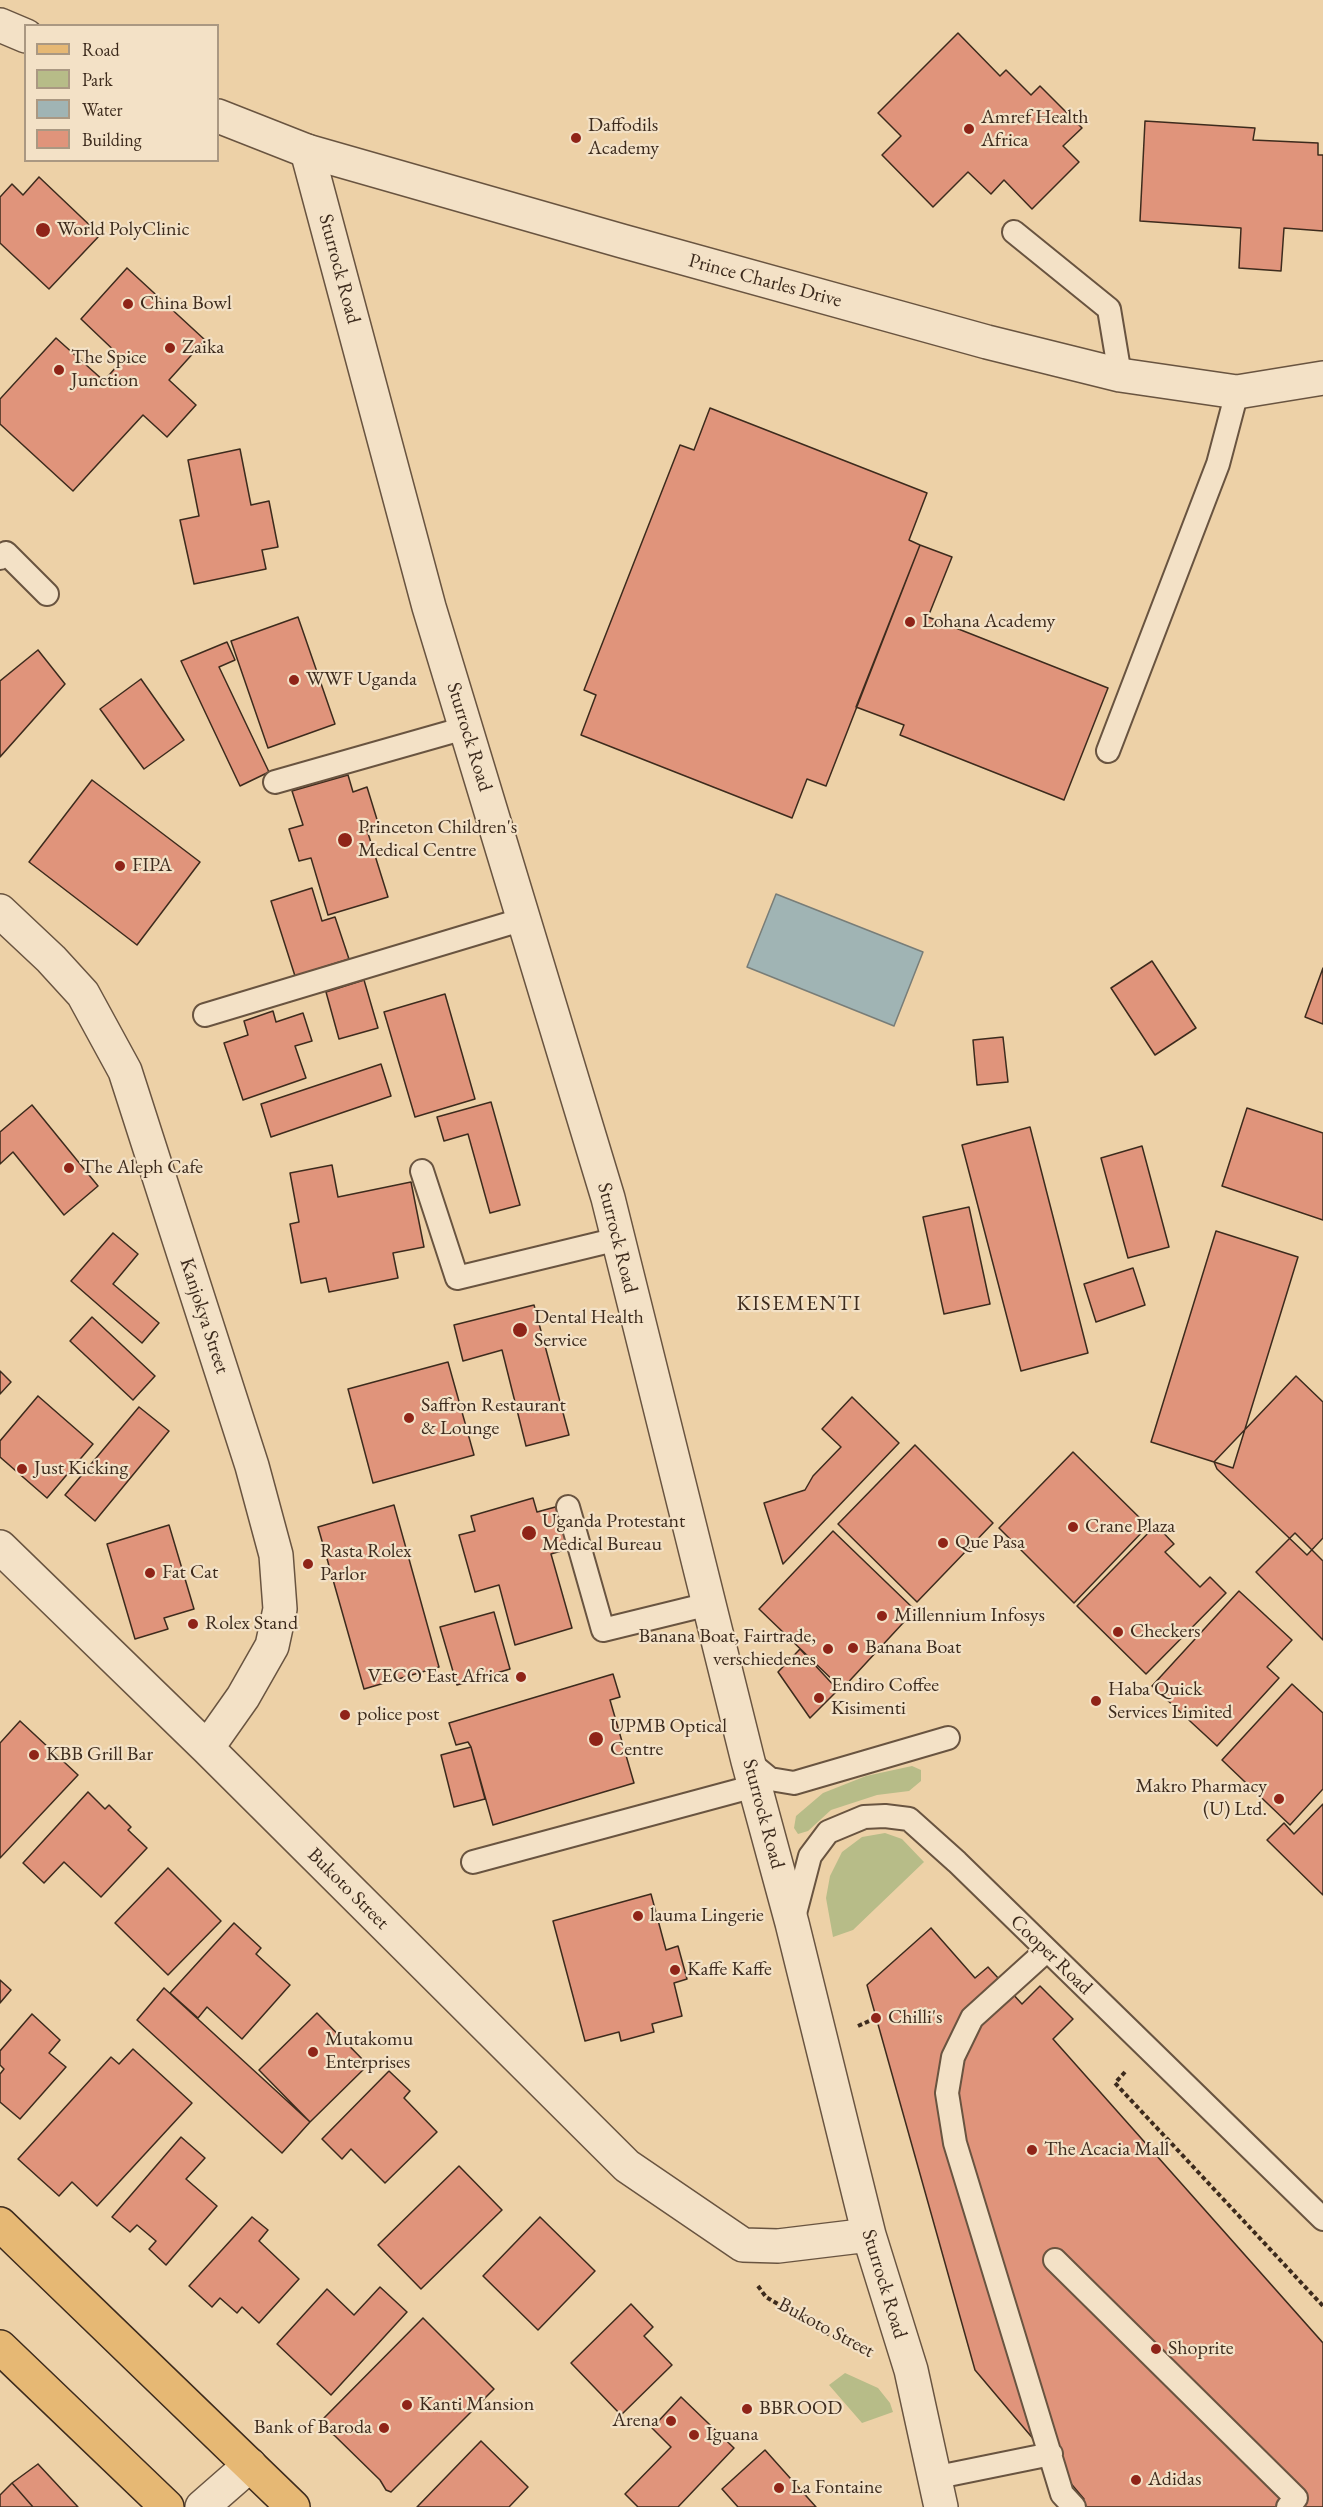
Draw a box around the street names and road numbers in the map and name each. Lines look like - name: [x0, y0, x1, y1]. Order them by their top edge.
- street label: Sturrock Road: [313, 211, 365, 327]
- street label: Prince Charles Drive: [686, 249, 844, 313]
- street label: Sturrock Road: [441, 680, 497, 794]
- street label: Sturrock Road: [592, 1180, 642, 1296]
- street label: Kanjokya Street: [174, 1255, 234, 1377]
- street label: Sturrock Road: [737, 1756, 789, 1872]
- street label: Bukoto Street: [302, 1843, 394, 1935]
- street label: Cooper Road: [1005, 1910, 1097, 2000]
- street label: Sturrock Road: [856, 2227, 912, 2341]
- street label: Bukoto Street: [774, 2293, 878, 2363]

